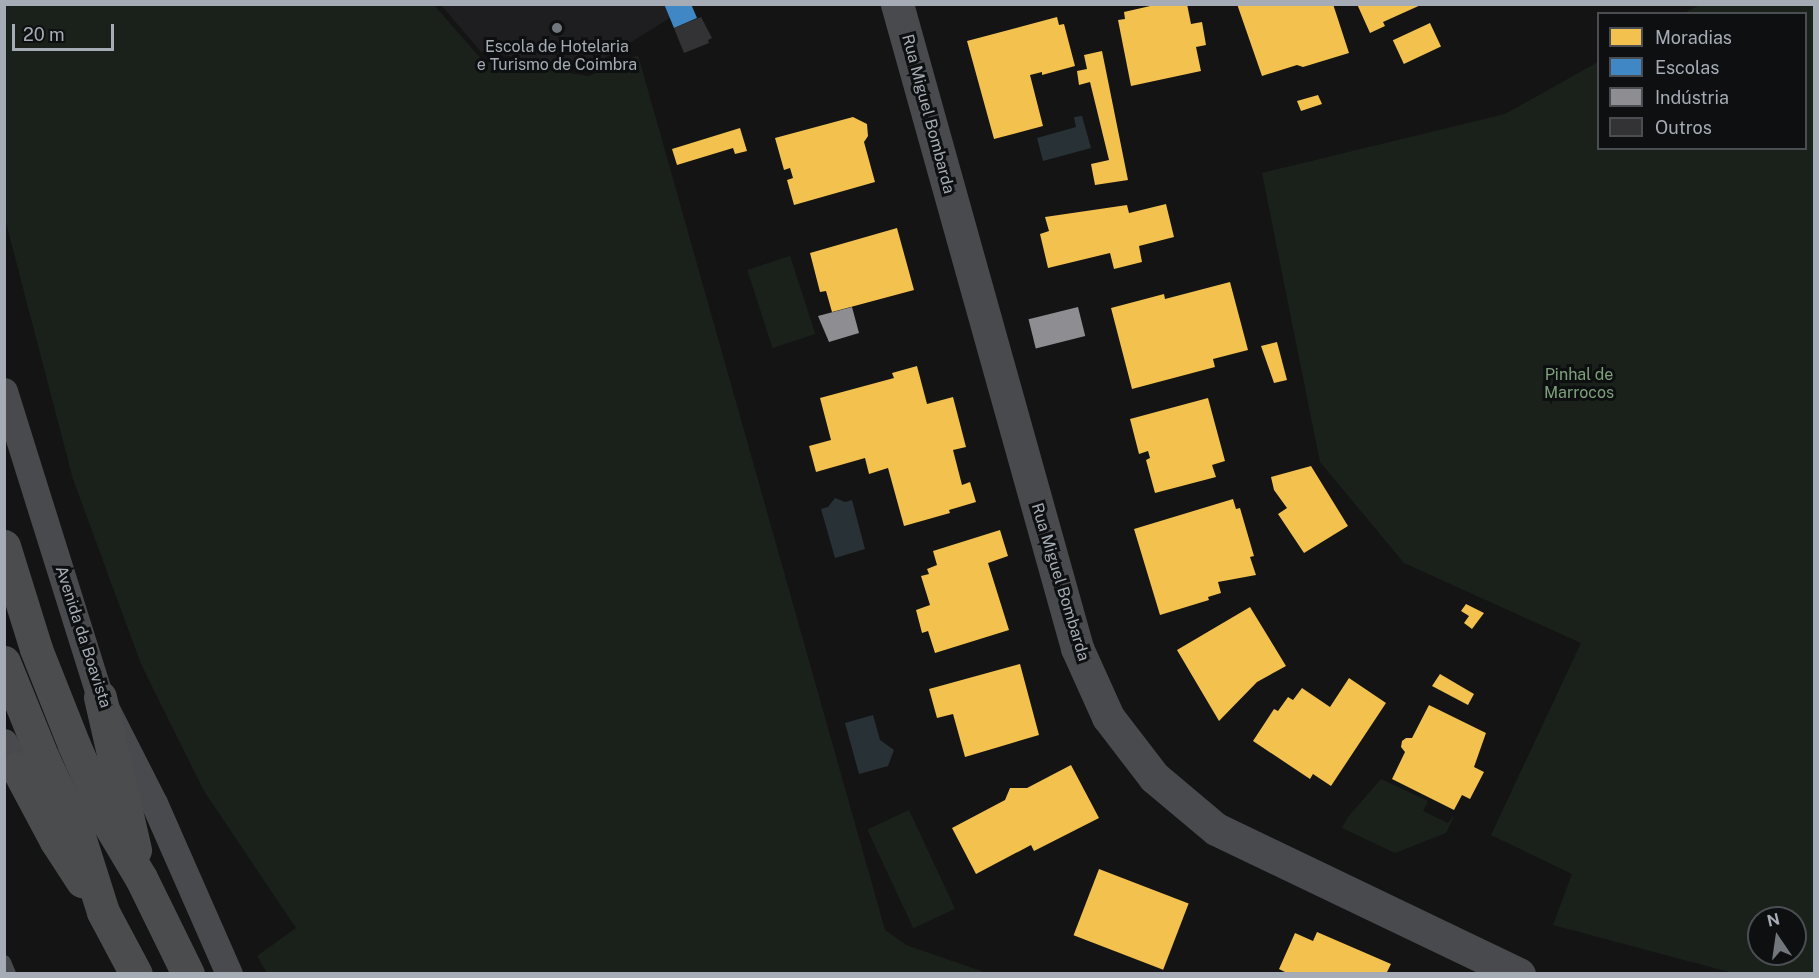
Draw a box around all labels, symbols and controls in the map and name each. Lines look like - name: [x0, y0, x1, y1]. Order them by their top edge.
- scale bar: [15, 12, 117, 50]
- legend: [1597, 12, 1807, 150]
- marker: Escola de Hotelaria e Turismo de Coimbra: [550, 21, 564, 35]
- text: 20 m: [23, 24, 65, 45]
- text: Moradias: [1655, 27, 1732, 48]
- street label: Rua Miguel Bombarda: [897, 32, 959, 196]
- place label: Escola de Hotelaria e Turismo de Coimbra: [477, 37, 637, 75]
- text: Escolas: [1655, 57, 1719, 78]
- text: Indústria: [1655, 87, 1729, 108]
- text: Outros: [1655, 117, 1712, 138]
- park label: Pinhal de Marrocos: [1544, 365, 1614, 403]
- street label: Rua Miguel Bombarda: [1027, 501, 1093, 663]
- street label: Avenida da Boavista: [51, 563, 115, 711]
- north arrow: [1747, 906, 1807, 966]
- text: N: [1765, 909, 1782, 931]

